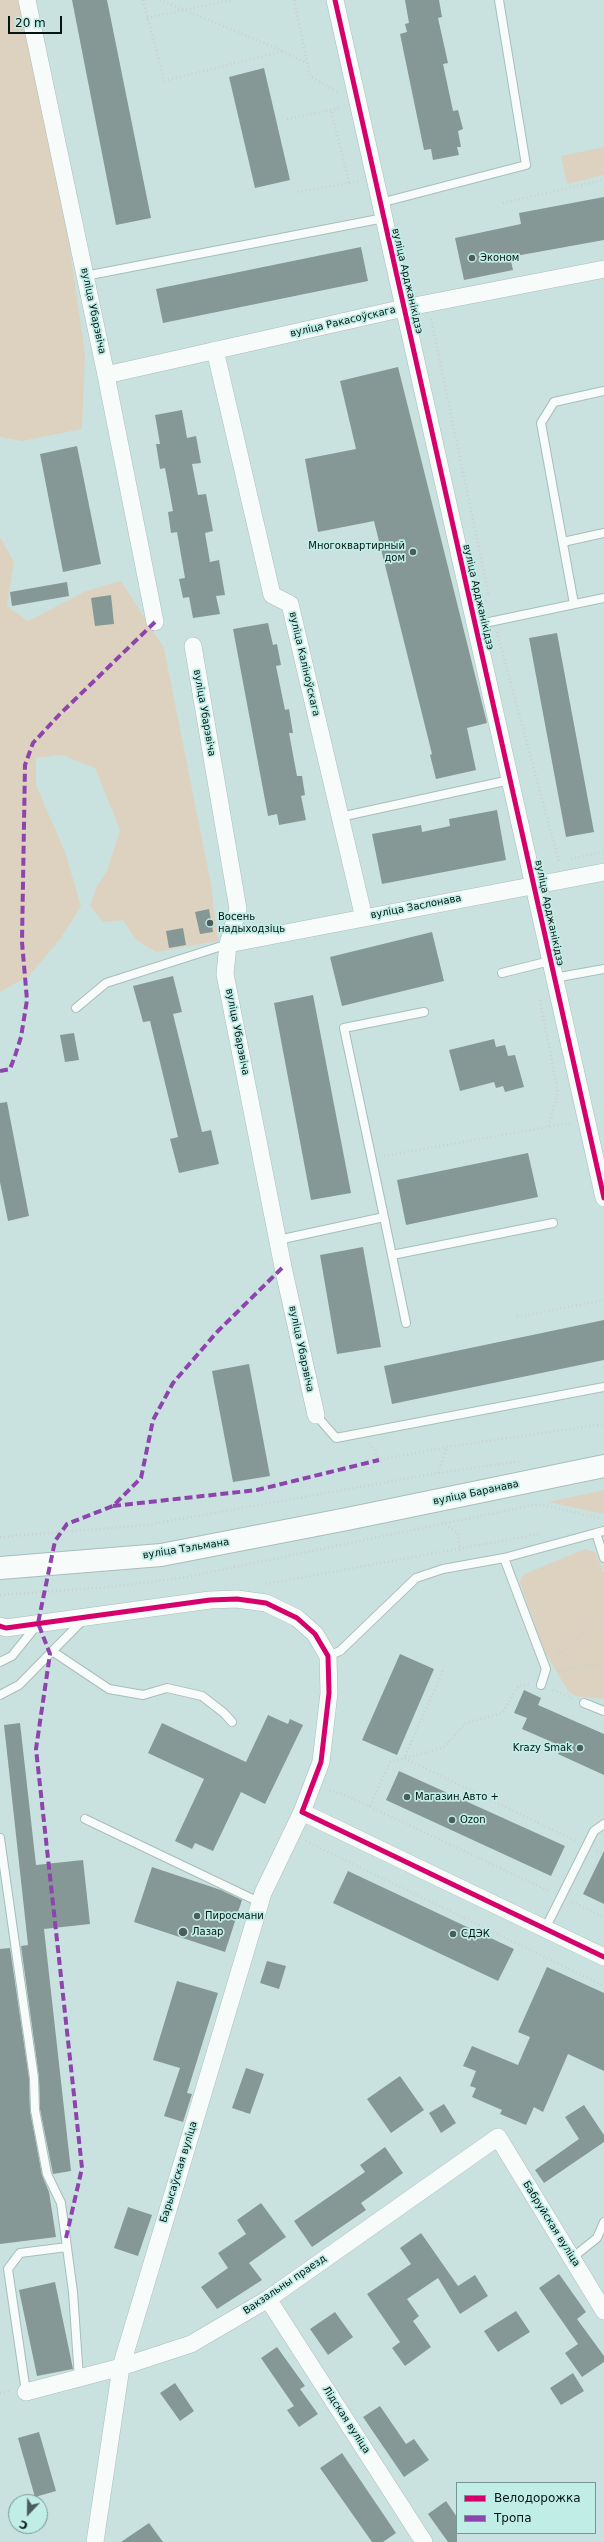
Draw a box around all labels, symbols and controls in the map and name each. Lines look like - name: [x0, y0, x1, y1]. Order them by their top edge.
- scale bar: [10, 8, 64, 34]
- text: 20 m: [15, 16, 46, 30]
- street label: вуліца Арджанікідзэ: [389, 227, 425, 335]
- place label: Эконом: [480, 252, 519, 264]
- marker: Эконом: [467, 253, 477, 263]
- street label: вуліца Убарэвіча: [78, 267, 108, 355]
- street label: вуліца Ракасоўскага: [289, 304, 397, 340]
- place label: Многоквартирный дом: [308, 540, 405, 564]
- street label: вуліца Арджанікідзэ: [460, 543, 496, 651]
- marker: Многоквартирный дом: [408, 547, 418, 557]
- street label: вуліца Каліноўскага: [286, 610, 322, 718]
- street label: вуліца Убарэвіча: [190, 669, 218, 757]
- street label: вуліца Арджанікідзэ: [532, 859, 566, 967]
- street label: вуліца Заслонава: [370, 892, 462, 922]
- place label: Восень надыходзіць: [218, 911, 285, 934]
- marker: Восень надыходзіць: [205, 918, 215, 928]
- street label: вуліца Убарэвіча: [223, 988, 251, 1076]
- street label: вуліца Убарэвіча: [286, 1305, 316, 1393]
- street label: вуліца Баранава: [432, 1478, 520, 1508]
- street label: вуліца Тэльмана: [142, 1536, 230, 1562]
- place label: Krazy Smak: [513, 1742, 572, 1754]
- marker: Krazy Smak: [575, 1743, 585, 1753]
- place label: Магазин Авто +: [415, 1791, 499, 1803]
- marker: Магазин Авто +: [402, 1792, 412, 1802]
- place label: Ozon: [460, 1814, 486, 1826]
- marker: Ozon: [447, 1815, 457, 1825]
- place label: Пиросмани: [205, 1910, 264, 1922]
- marker: Пиросмани: [192, 1911, 202, 1921]
- marker: Лазар: [177, 1926, 189, 1938]
- place label: Лазар: [192, 1926, 223, 1938]
- place label: СДЭК: [461, 1928, 490, 1940]
- marker: СДЭК: [448, 1929, 458, 1939]
- street label: Барысаўская вуліца: [158, 2120, 200, 2224]
- street label: Бабруйская вуліца: [520, 2179, 582, 2269]
- street label: Вакзальны праезд: [241, 2253, 329, 2317]
- street label: Лідская вуліца: [320, 2384, 372, 2456]
- legend: [456, 2482, 596, 2534]
- text: Велодорожка: [494, 2491, 581, 2505]
- north arrow: [8, 2494, 48, 2534]
- text: Тропа: [494, 2511, 532, 2525]
- text: С: [18, 2517, 30, 2532]

